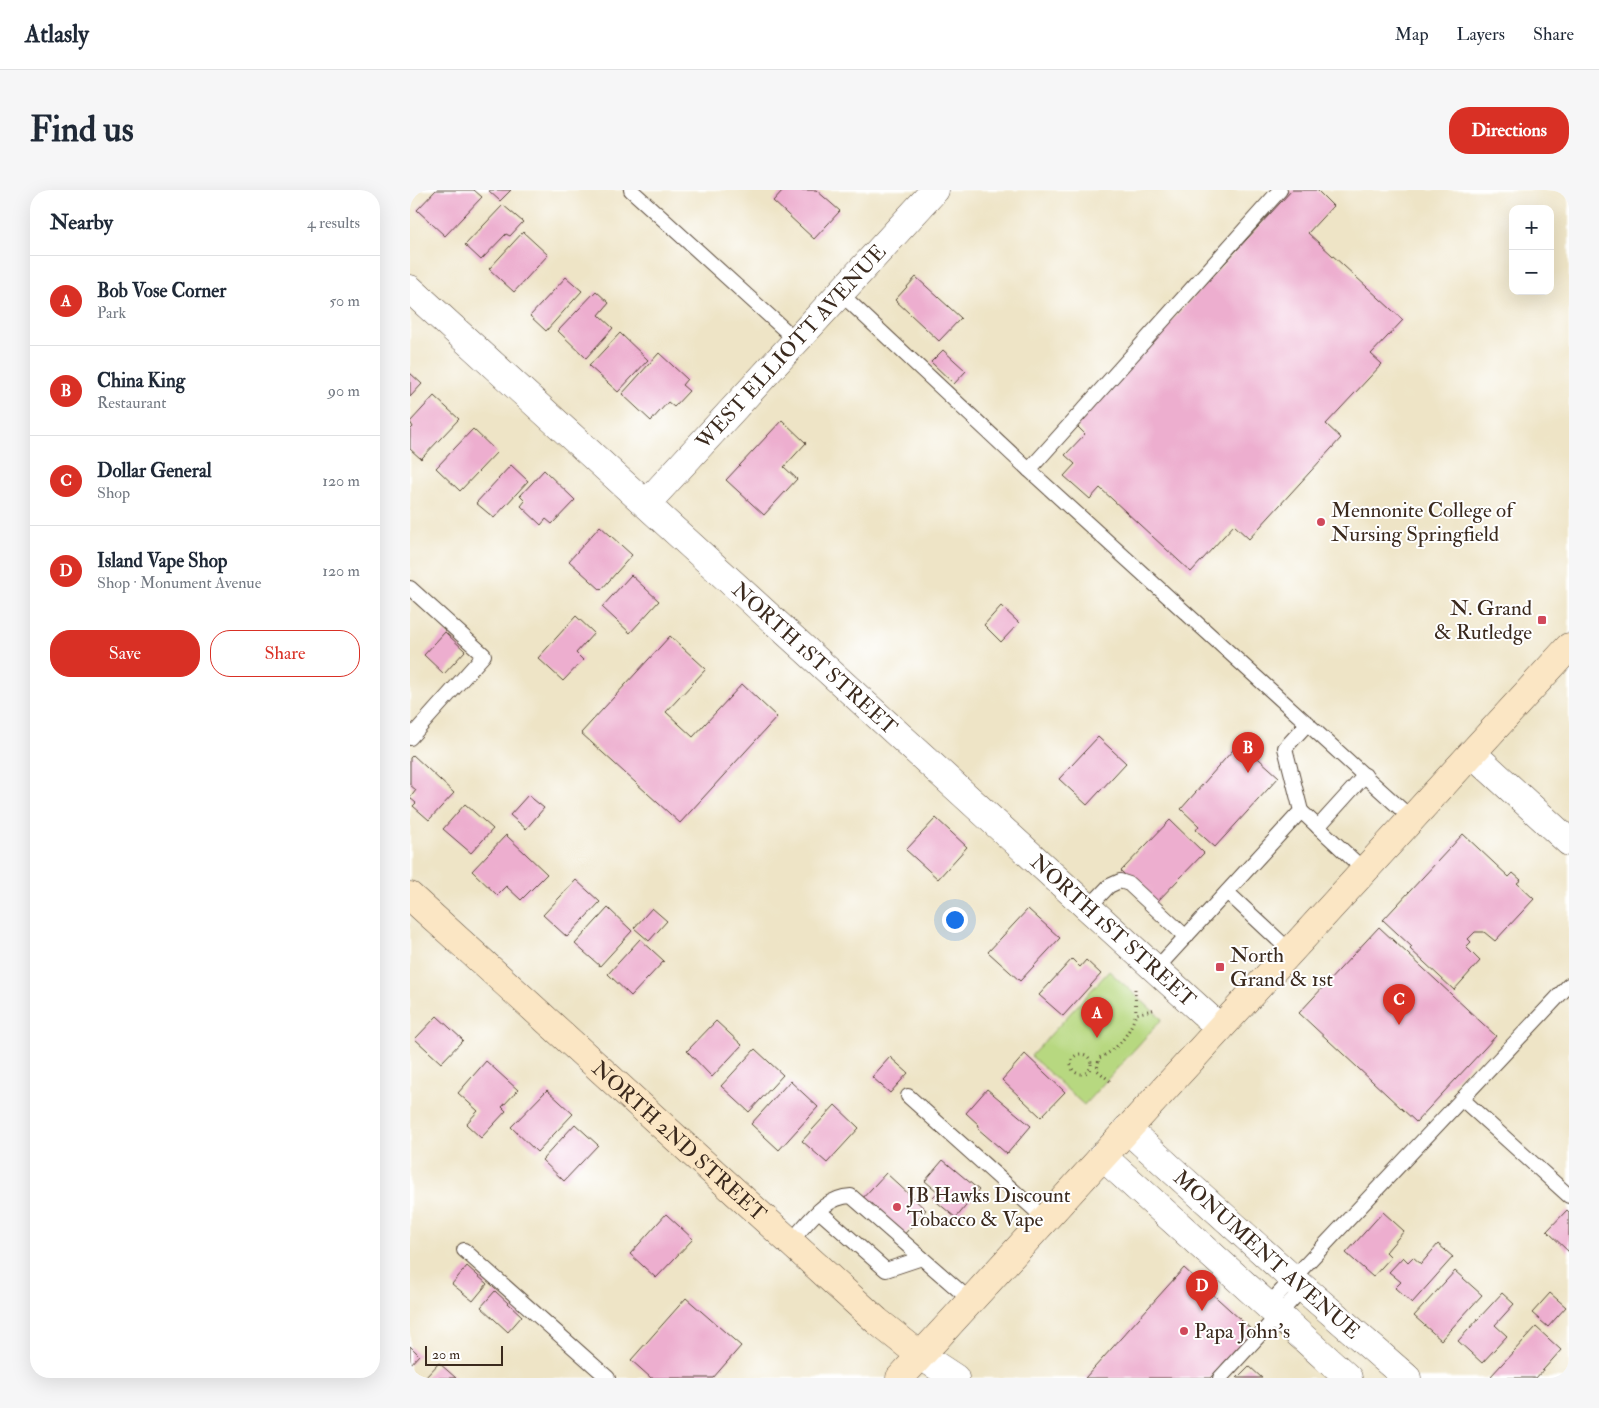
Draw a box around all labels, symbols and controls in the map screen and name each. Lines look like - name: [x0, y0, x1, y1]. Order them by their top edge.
- text: Atlasly: [25, 19, 89, 50]
- text: Map: [1395, 23, 1429, 46]
- text: Layers: [1457, 23, 1505, 46]
- text: Share: [1533, 23, 1574, 46]
- button: Directions: [1449, 107, 1569, 154]
- text: Find us: [30, 108, 134, 152]
- map controls: [1509, 205, 1554, 295]
- button: +: [1509, 205, 1554, 250]
- text: Nearby: [50, 209, 113, 236]
- text: 4 results: [307, 213, 360, 233]
- street label: WEST ELLIOTT AVENUE: [689, 239, 892, 455]
- button: −: [1509, 250, 1554, 295]
- text: Bob Vose Corner: [97, 279, 226, 303]
- text: A: [61, 291, 71, 311]
- text: 50 m: [329, 291, 360, 311]
- text: Park: [97, 303, 126, 323]
- text: China King: [97, 369, 185, 393]
- text: B: [61, 381, 71, 401]
- text: 90 m: [328, 381, 360, 401]
- text: Restaurant: [97, 393, 166, 413]
- text: Dollar General: [97, 459, 212, 483]
- text: C: [60, 471, 72, 491]
- text: 120 m: [322, 471, 360, 491]
- text: Shop: [97, 483, 130, 503]
- place label: Mennonite College of Nursing Springfield: [1331, 497, 1516, 548]
- marker: Mennonite College of Nursing Springfield: [1315, 516, 1327, 528]
- text: Island Vape Shop: [97, 549, 227, 573]
- text: D: [59, 561, 73, 581]
- text: 120 m: [322, 561, 360, 581]
- text: Shop · Monument Avenue: [97, 573, 261, 593]
- street label: NORTH 1ST STREET: [726, 576, 904, 741]
- place label: N. Grand & Rutledge: [1434, 595, 1533, 646]
- marker: N. Grand & Rutledge: [1536, 614, 1548, 626]
- button: Save: [50, 630, 200, 677]
- button: Share: [210, 630, 360, 677]
- pin: B: [1232, 732, 1264, 773]
- street label: NORTH 1ST STREET: [1025, 848, 1202, 1013]
- your location: [942, 907, 968, 933]
- place label: North Grand & 1st: [1230, 942, 1333, 993]
- marker: North Grand & 1st: [1214, 961, 1226, 973]
- pin: C: [1383, 984, 1415, 1025]
- pin: A: [1081, 997, 1113, 1038]
- street label: NORTH 2ND STREET: [586, 1055, 772, 1227]
- street label: MONUMENT AVENUE: [1168, 1164, 1366, 1345]
- place label: JB Hawks Discount Tobacco & Vape: [906, 1182, 1071, 1233]
- marker: JB Hawks Discount Tobacco & Vape: [891, 1201, 903, 1213]
- pin: D: [1186, 1270, 1218, 1311]
- place label: Papa John's: [1194, 1318, 1290, 1345]
- marker: Papa John's: [1178, 1325, 1190, 1337]
- scale bar: [425, 1343, 502, 1366]
- text: 20 m: [432, 1346, 460, 1363]

